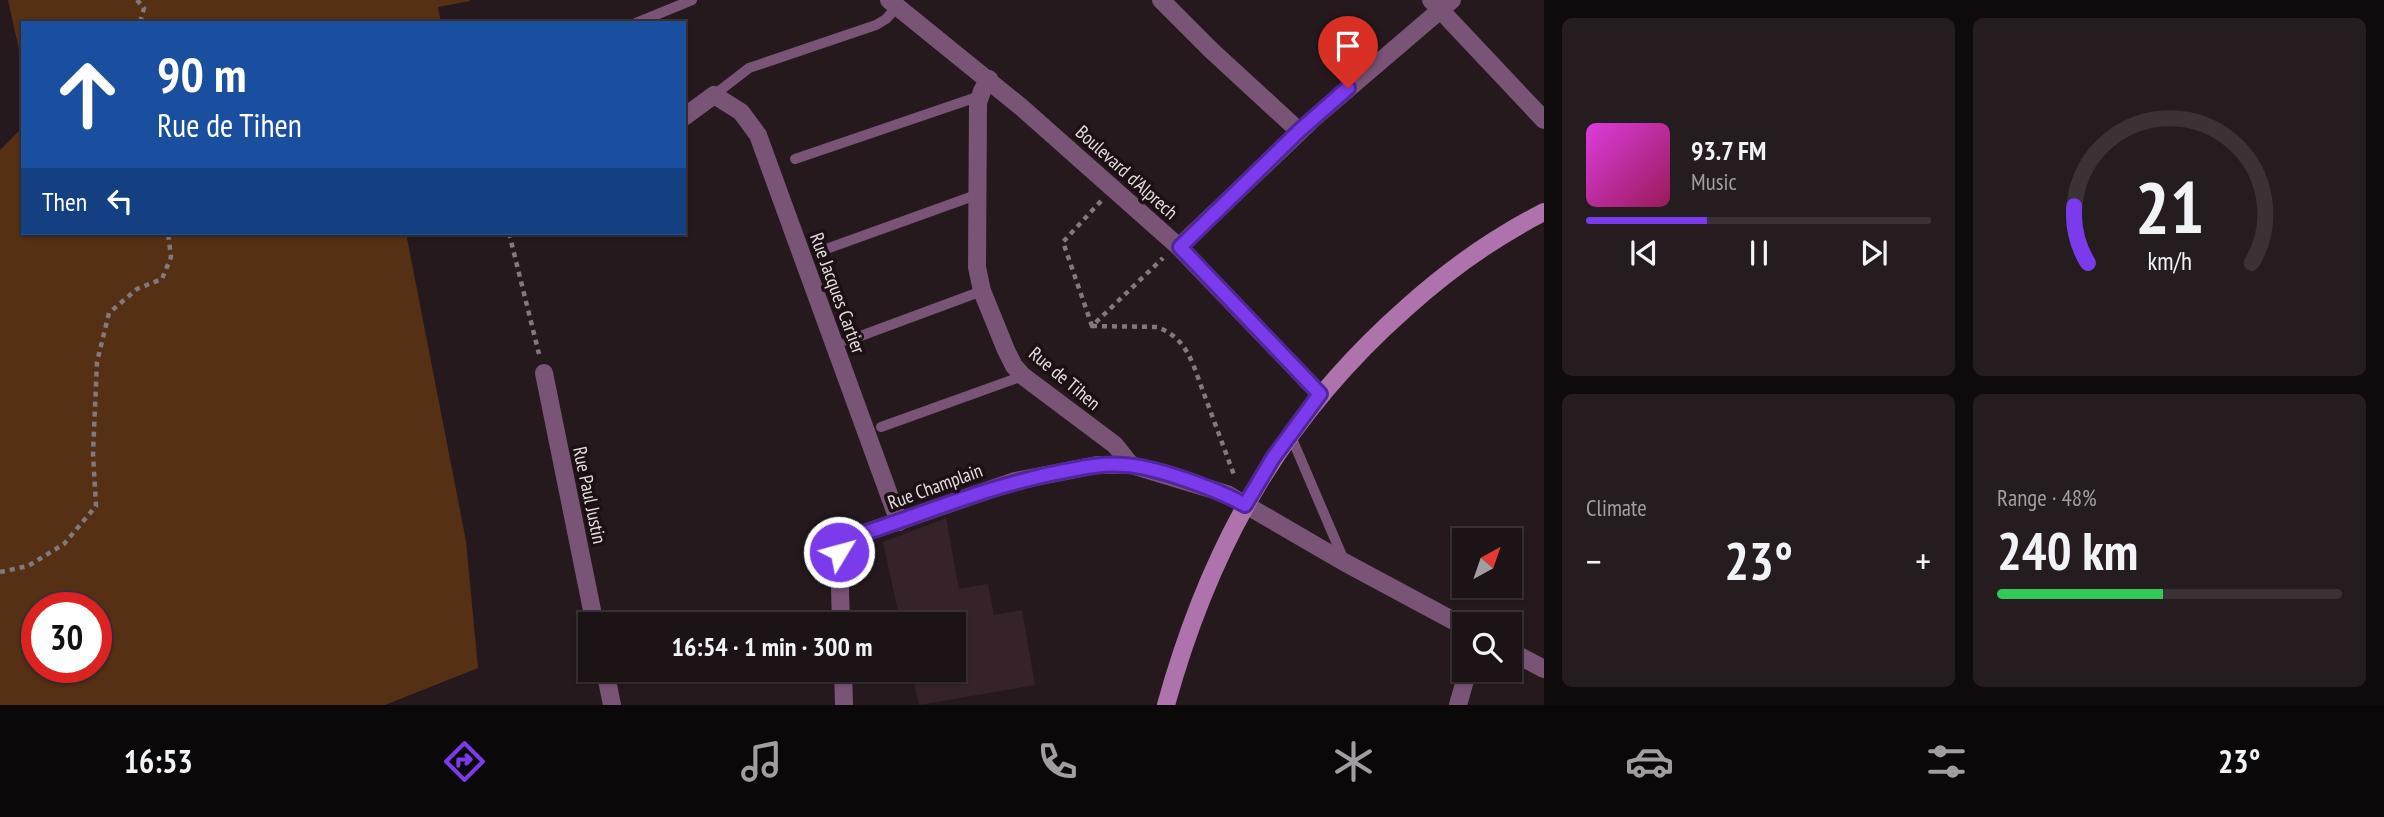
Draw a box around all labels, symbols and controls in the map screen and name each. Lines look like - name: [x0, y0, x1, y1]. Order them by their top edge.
- pin: [1318, 16, 1378, 88]
- icon: arrive: [1329, 27, 1367, 65]
- text: 90 m: [157, 42, 246, 106]
- icon: ahead: [42, 49, 133, 140]
- text: Rue de Tihen: [157, 104, 302, 146]
- street label: Boulevard d'Alprech: [1071, 120, 1183, 224]
- text: 93.7 FM: [1691, 134, 1766, 167]
- text: 21: [2135, 160, 2204, 254]
- text: Music: [1691, 167, 1737, 196]
- icon: left: [101, 182, 139, 220]
- text: Then: [42, 185, 87, 218]
- street label: Rue Jacques Cartier: [805, 229, 871, 357]
- icon: previous: [1625, 234, 1663, 272]
- icon: pause: [1740, 234, 1778, 272]
- icon: next: [1855, 234, 1893, 272]
- text: km/h: [2147, 245, 2192, 277]
- street label: Rue de Tihen: [1024, 341, 1106, 415]
- street label: Rue Paul Justin: [568, 444, 612, 546]
- street label: Rue Champlain: [884, 458, 986, 514]
- text: Range · 48%: [1997, 483, 2097, 512]
- text: Climate: [1586, 493, 1647, 522]
- position arrow: [802, 515, 876, 589]
- text: 240 km: [1997, 517, 2138, 584]
- text: 23°: [1724, 527, 1793, 594]
- north arrow: [1452, 528, 1522, 598]
- map controls: [1452, 528, 1522, 682]
- text: −: [1586, 536, 1602, 585]
- text: +: [1915, 536, 1931, 585]
- speed limit sign: 30: [21, 592, 112, 683]
- button: search: [1452, 612, 1522, 682]
- text: 16:54 · 1 min · 300 m: [672, 630, 872, 663]
- icon: directions: [440, 737, 489, 786]
- icon: music: [737, 737, 786, 786]
- icon: phone: [1033, 737, 1082, 786]
- icon: climate: [1329, 737, 1378, 786]
- icon: car: [1625, 737, 1674, 786]
- icon: filters: [1922, 737, 1971, 786]
- text: 16:53: [124, 740, 193, 782]
- text: 23°: [2218, 740, 2260, 782]

